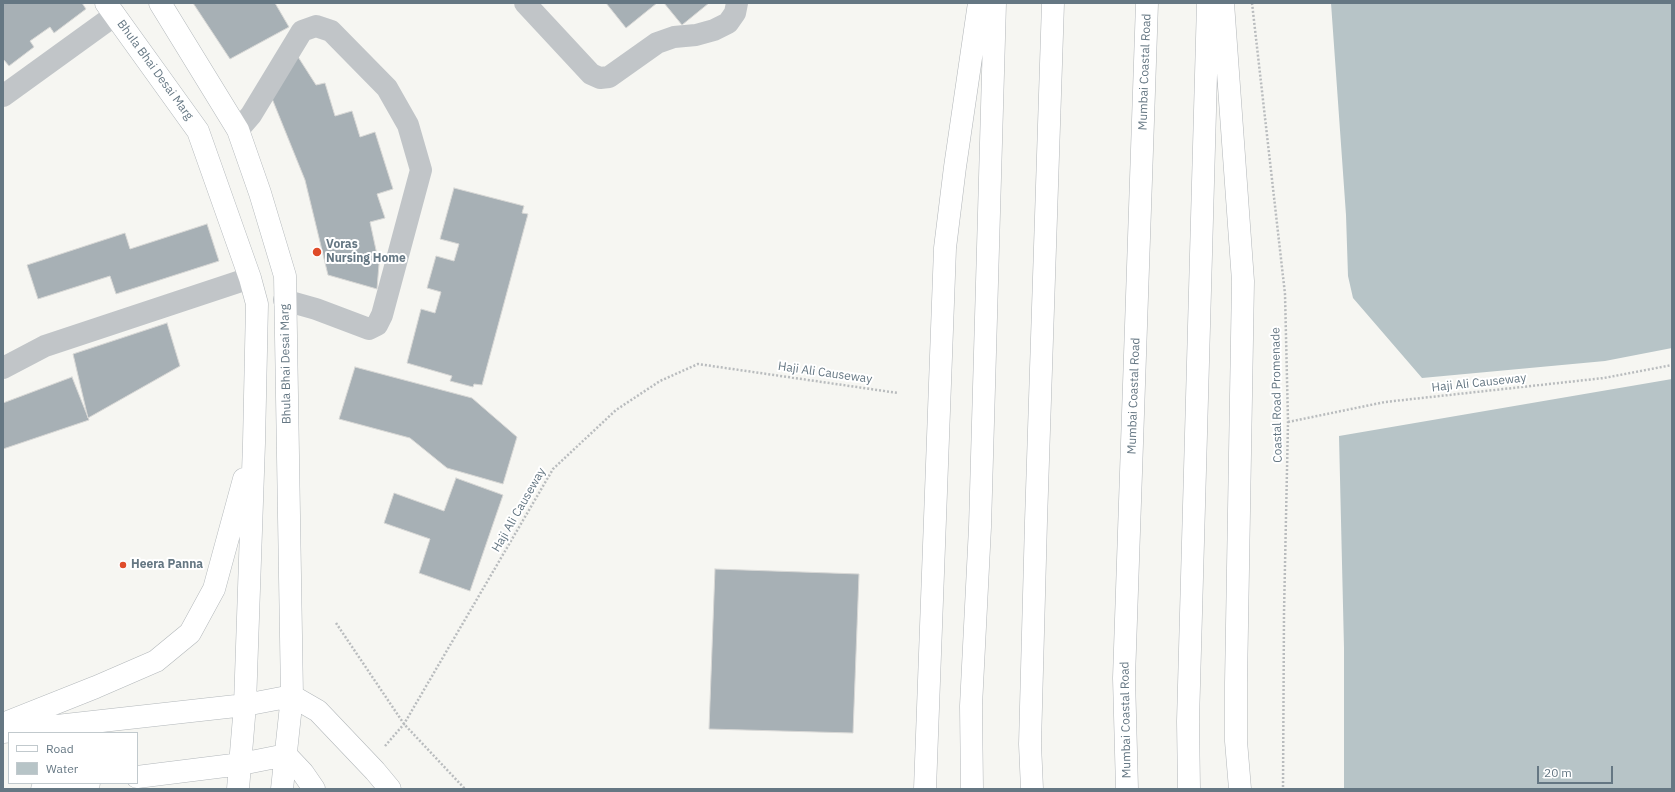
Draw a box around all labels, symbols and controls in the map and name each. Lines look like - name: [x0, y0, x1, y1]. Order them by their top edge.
- street label: Mumbai Coastal Road: [1136, 13, 1154, 131]
- street label: Bhula Bhai Desai Marg: [114, 17, 196, 123]
- place label: Voras Nursing Home: [326, 238, 406, 266]
- marker: Voras Nursing Home: [311, 246, 323, 258]
- street label: Bhula Bhai Desai Marg: [278, 304, 294, 424]
- street label: Coastal Road Promenade: [1269, 327, 1285, 463]
- street label: Mumbai Coastal Road: [1125, 337, 1143, 455]
- street label: Haji Ali Causeway: [777, 359, 873, 387]
- street label: Haji Ali Causeway: [1431, 371, 1527, 395]
- street label: Haji Ali Causeway: [489, 465, 549, 555]
- place label: Heera Panna: [131, 558, 203, 572]
- marker: Heera Panna: [118, 560, 128, 570]
- street label: Mumbai Coastal Road: [1118, 661, 1134, 779]
- legend: [8, 732, 138, 784]
- text: Road: [46, 741, 74, 756]
- scale bar: [1539, 758, 1615, 784]
- text: Water: [46, 761, 78, 776]
- text: 20 m: [1544, 765, 1572, 780]

